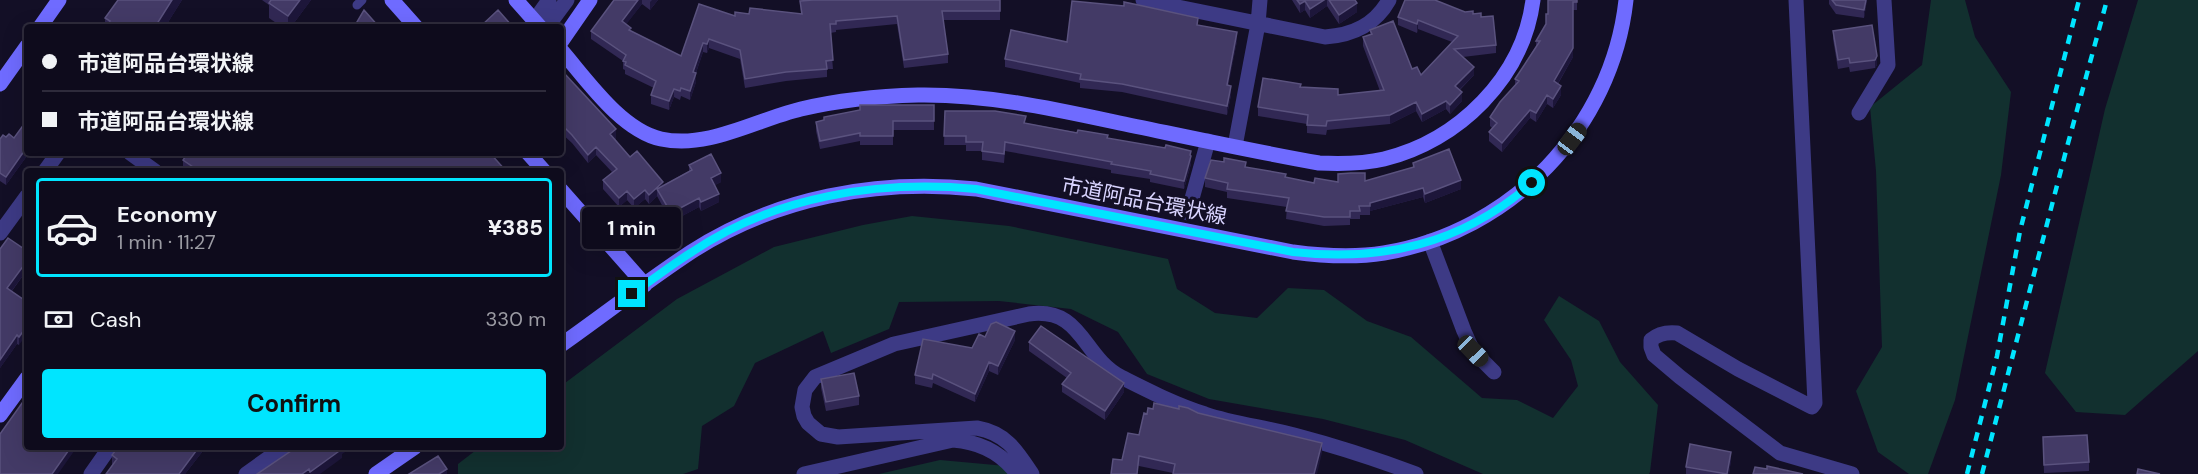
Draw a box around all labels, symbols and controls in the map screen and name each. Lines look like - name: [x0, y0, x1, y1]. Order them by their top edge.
- text: 市道阿品台環状線: [78, 49, 254, 78]
- text: 市道阿品台環状線: [78, 107, 254, 136]
- car: [1554, 119, 1590, 159]
- route start: [1518, 169, 1545, 196]
- street label: 市道阿品台環状線: [1059, 171, 1229, 231]
- text: Economy: [117, 200, 217, 229]
- icon: car: [45, 201, 99, 255]
- callout: 1 min: [582, 207, 682, 249]
- text: ¥385: [488, 213, 543, 242]
- text: 1 min: [607, 215, 656, 241]
- text: 1 min · 11:27: [117, 229, 216, 255]
- route end: [618, 280, 645, 307]
- icon: cash: [42, 303, 75, 336]
- text: Cash: [90, 305, 141, 334]
- text: 330 m: [486, 306, 546, 332]
- car: [1454, 332, 1492, 370]
- button: Confirm: [42, 369, 546, 438]

